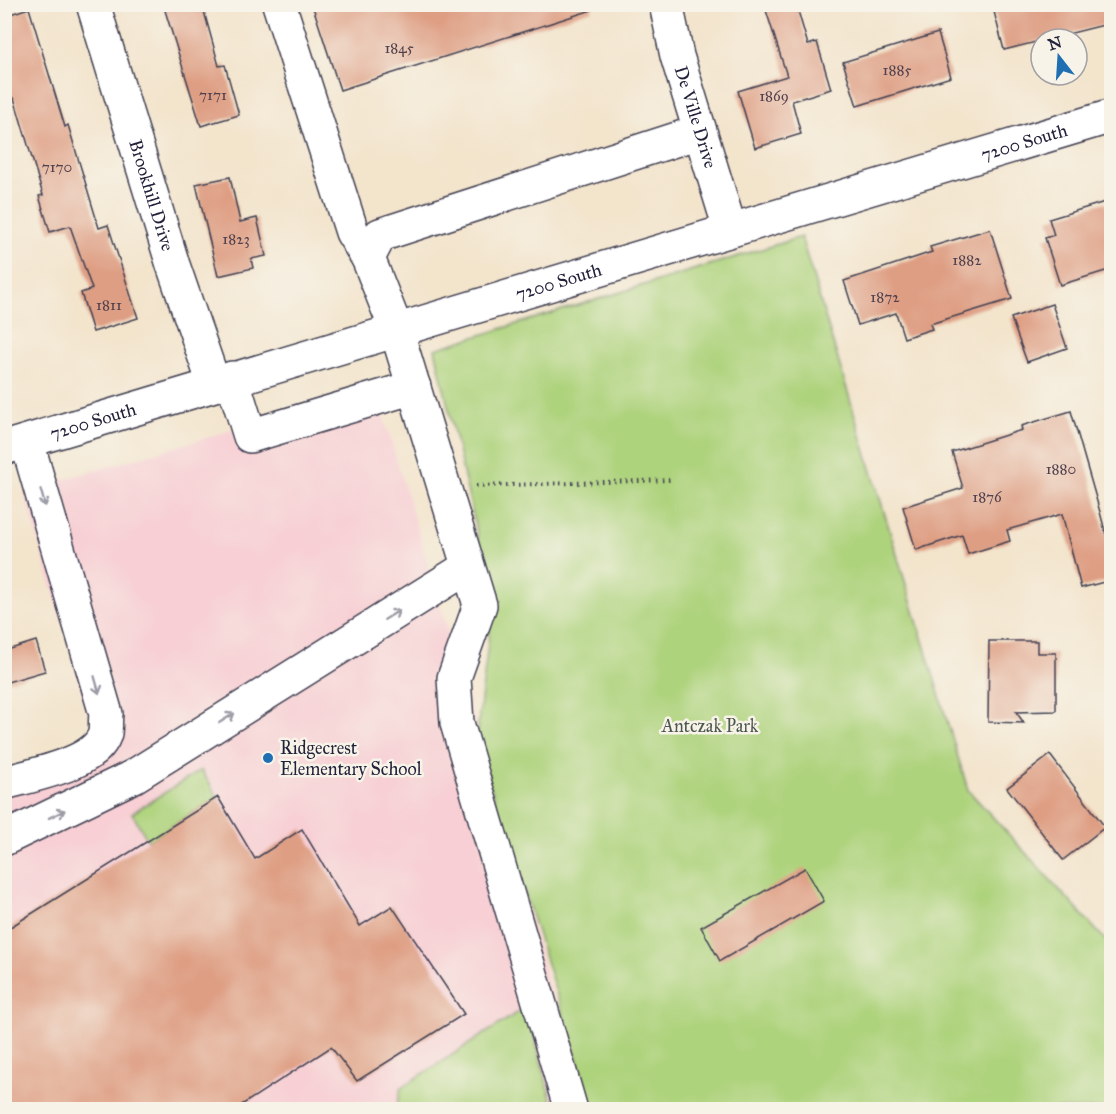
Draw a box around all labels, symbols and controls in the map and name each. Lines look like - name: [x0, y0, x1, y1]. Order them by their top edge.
- north arrow: [1029, 27, 1089, 87]
- text: N: [1045, 32, 1064, 54]
- house number: 1845: [384, 39, 414, 57]
- house number: 1885: [883, 61, 911, 79]
- street label: De Ville Drive: [670, 63, 722, 171]
- house number: 7171: [199, 86, 227, 104]
- house number: 1869: [759, 87, 789, 105]
- street label: 7200 South: [978, 119, 1070, 166]
- street label: Brookhill Drive: [124, 137, 179, 254]
- house number: 7170: [42, 158, 72, 176]
- house number: 1823: [222, 230, 250, 248]
- house number: 1882: [952, 251, 982, 269]
- street label: 7200 South: [513, 259, 604, 305]
- house number: 1872: [870, 288, 900, 306]
- house number: 1811: [96, 296, 122, 314]
- street label: 7200 South: [47, 398, 139, 445]
- house number: 1880: [1046, 460, 1076, 478]
- one-way arrow: [38, 488, 50, 507]
- house number: 1876: [972, 488, 1003, 506]
- one-way arrow: [383, 608, 400, 620]
- one-way arrow: [92, 675, 103, 694]
- one-way arrow: [218, 712, 235, 724]
- park label: Antczak Park: [661, 715, 759, 737]
- place label: Ridgecrest Elementary School: [280, 737, 422, 780]
- marker: Ridgecrest Elementary School: [261, 751, 275, 765]
- one-way arrow: [48, 807, 66, 819]

